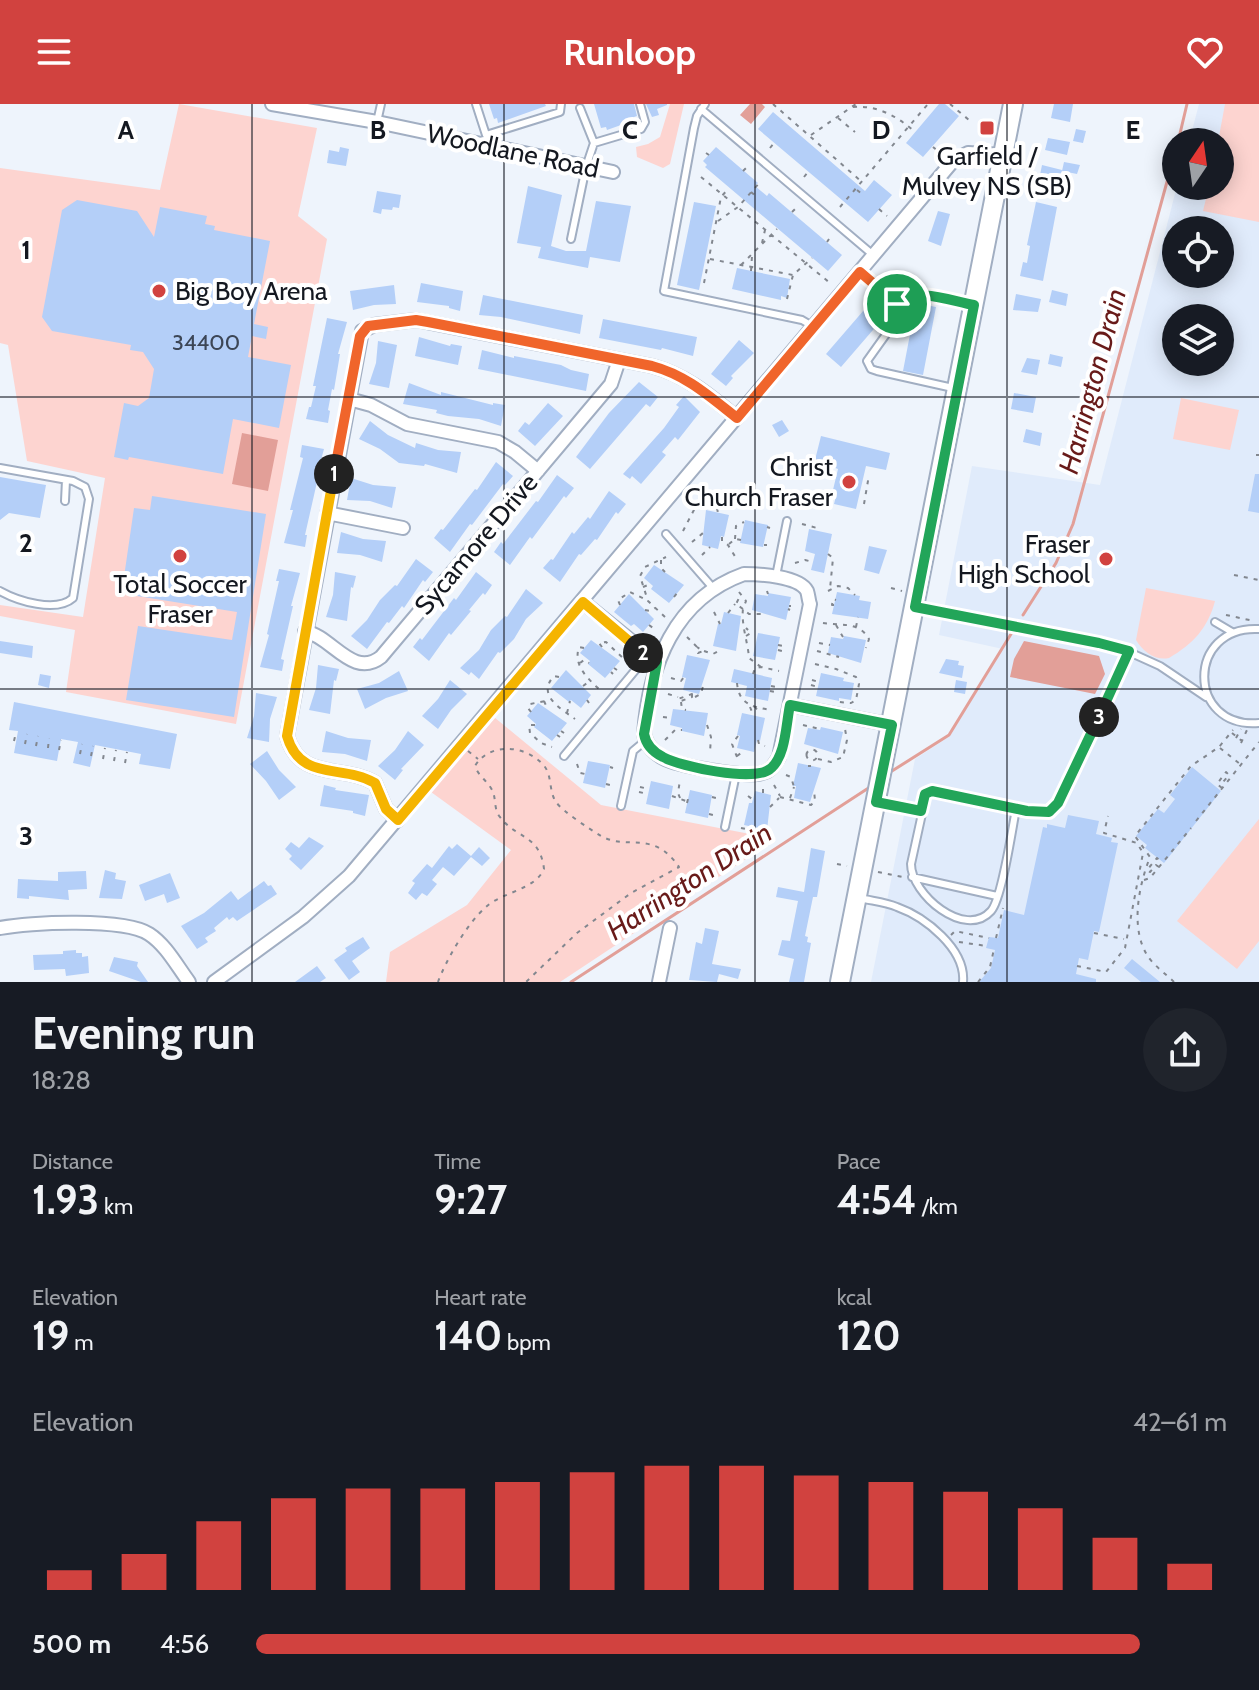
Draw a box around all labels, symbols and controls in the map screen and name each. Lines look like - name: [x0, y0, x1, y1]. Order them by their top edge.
- icon: menu: [32, 30, 76, 74]
- text: Runloop: [563, 30, 696, 74]
- icon: heart: [1183, 30, 1227, 74]
- text: A: [118, 114, 135, 146]
- text: B: [370, 114, 386, 146]
- text: C: [622, 114, 638, 146]
- text: D: [872, 114, 890, 146]
- text: E: [1126, 114, 1140, 146]
- street label: Woodlane Road: [424, 117, 602, 185]
- marker: Garfield / Mulvey NS (SB): [978, 119, 996, 137]
- north arrow: [1162, 128, 1234, 200]
- map controls: [1162, 128, 1234, 376]
- place label: Garfield / Mulvey NS (SB): [902, 140, 1072, 202]
- button: locate: [1162, 216, 1234, 288]
- text: 1: [21, 234, 31, 266]
- pin: [863, 270, 931, 338]
- place label: Big Boy Arena: [175, 275, 328, 307]
- marker: Big Boy Arena: [150, 282, 168, 300]
- icon: arrive: [875, 282, 919, 326]
- water label: Harrington Drain: [1051, 285, 1133, 477]
- button: layers: [1162, 304, 1234, 376]
- house number: 34400: [172, 329, 240, 356]
- place label: Christ Church Fraser: [684, 451, 834, 513]
- pin: 1: [314, 454, 354, 494]
- text: 1: [330, 460, 338, 487]
- street label: Sycamore Drive: [408, 467, 544, 621]
- marker: Christ Church Fraser: [840, 473, 858, 491]
- text: 2: [19, 527, 33, 559]
- place label: Fraser High School: [958, 528, 1091, 590]
- marker: Total Soccer Fraser: [171, 547, 189, 565]
- marker: Fraser High School: [1097, 550, 1115, 568]
- place label: Total Soccer Fraser: [113, 568, 247, 630]
- pin: 2: [623, 633, 663, 673]
- text: 2: [637, 639, 649, 666]
- pin: 3: [1079, 697, 1119, 737]
- text: 3: [1093, 703, 1105, 730]
- water label: Harrington Drain: [600, 815, 778, 947]
- text: 3: [19, 820, 33, 852]
- text: Evening run: [32, 1007, 255, 1060]
- button: share: [1143, 1008, 1227, 1092]
- text: 18:28: [32, 1064, 91, 1096]
- text: Distance: [32, 1148, 113, 1175]
- text: Time: [434, 1148, 481, 1175]
- text: Pace: [837, 1148, 881, 1175]
- text: 1.93: [32, 1175, 99, 1224]
- text: 9:27: [434, 1175, 507, 1224]
- text: 4:54: [837, 1175, 917, 1224]
- text: km: [99, 1193, 133, 1220]
- text: /km: [917, 1193, 958, 1220]
- text: Elevation: [32, 1284, 118, 1311]
- text: Heart rate: [434, 1284, 526, 1311]
- text: kcal: [837, 1284, 872, 1311]
- text: 19: [32, 1311, 69, 1360]
- text: 140: [434, 1311, 502, 1360]
- text: 120: [837, 1311, 901, 1360]
- text: m: [69, 1329, 94, 1356]
- text: bpm: [502, 1329, 551, 1356]
- text: Elevation: [32, 1406, 134, 1438]
- text: 42–61 m: [1133, 1406, 1227, 1438]
- text: 500 m: [32, 1628, 111, 1660]
- text: 4:56: [160, 1628, 209, 1660]

